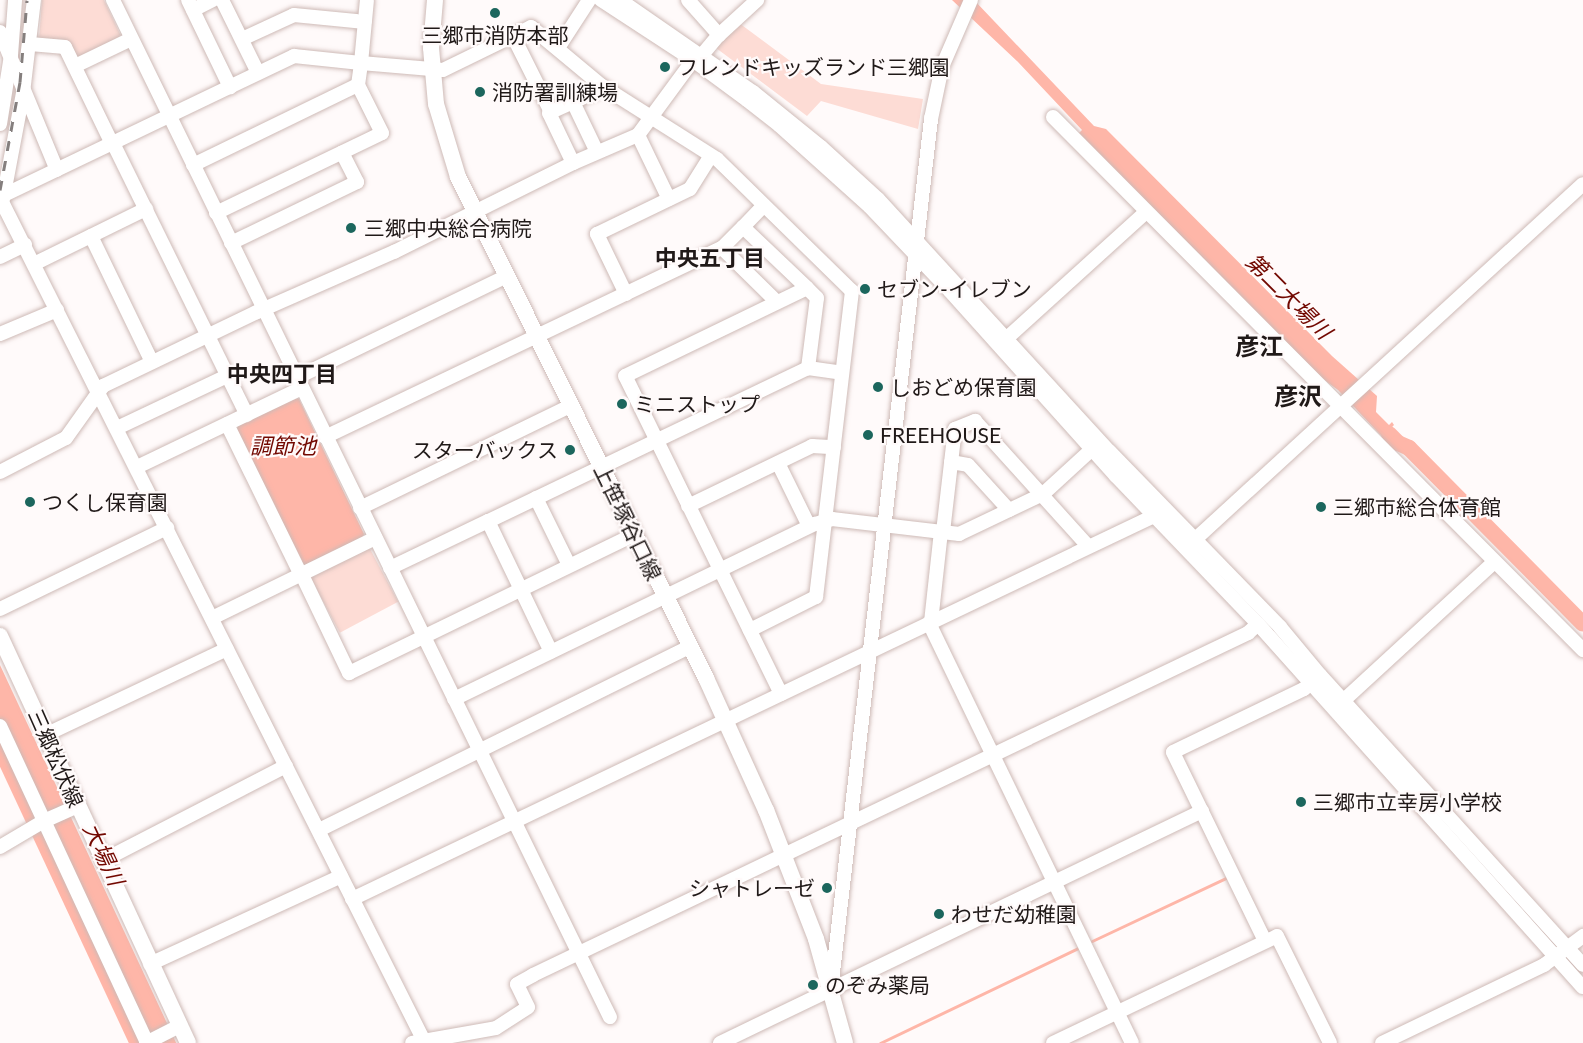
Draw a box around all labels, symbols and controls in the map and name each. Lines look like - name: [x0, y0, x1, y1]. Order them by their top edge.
- marker: 三郷市消防本部: [488, 6, 502, 20]
- place label: 三郷市消防本部: [422, 22, 568, 48]
- place label: フレンドキッズランド三郷園: [677, 54, 950, 80]
- marker: フレンドキッズランド三郷園: [658, 60, 672, 74]
- place label: 消防署訓練場: [492, 79, 618, 105]
- marker: 消防署訓練場: [473, 85, 487, 99]
- place label: 三郷中央総合病院: [364, 215, 532, 241]
- marker: 三郷中央総合病院: [342, 219, 360, 237]
- district label: 中央五丁目: [655, 245, 765, 271]
- water label: 第二大場川: [1241, 248, 1337, 344]
- place label: セブン-イレブン: [877, 276, 1032, 302]
- marker: セブン-イレブン: [858, 282, 872, 296]
- district label: 彦江: [1235, 332, 1283, 360]
- district label: 中央四丁目: [227, 361, 337, 387]
- place label: しおどめ保育園: [890, 374, 1037, 400]
- marker: しおどめ保育園: [871, 380, 885, 394]
- district label: 彦沢: [1274, 382, 1322, 410]
- place label: ミニストップ: [634, 391, 760, 417]
- marker: ミニストップ: [615, 397, 629, 411]
- place label: FREEHOUSE: [880, 422, 1001, 448]
- marker: FREEHOUSE: [861, 428, 875, 442]
- water label: 調節池: [250, 433, 316, 459]
- place label: スターバックス: [411, 437, 558, 463]
- marker: スターバックス: [563, 443, 577, 457]
- street label: 上笹塚谷口線: [589, 460, 667, 584]
- place label: つくし保育園: [42, 489, 168, 515]
- place label: 三郷市総合体育館: [1333, 494, 1501, 520]
- marker: つくし保育園: [23, 495, 37, 509]
- marker: 三郷市総合体育館: [1314, 500, 1328, 514]
- street label: 三郷松伏線: [23, 705, 89, 811]
- place label: 三郷市立幸房小学校: [1313, 789, 1502, 815]
- marker: 三郷市立幸房小学校: [1294, 795, 1308, 809]
- water label: 大場川: [78, 819, 130, 889]
- place label: シャトレーゼ: [689, 875, 815, 901]
- marker: シャトレーゼ: [820, 881, 834, 895]
- place label: わせだ幼稚園: [951, 901, 1077, 927]
- marker: わせだ幼稚園: [932, 907, 946, 921]
- place label: のぞみ薬局: [825, 972, 930, 998]
- marker: のぞみ薬局: [806, 978, 820, 992]

